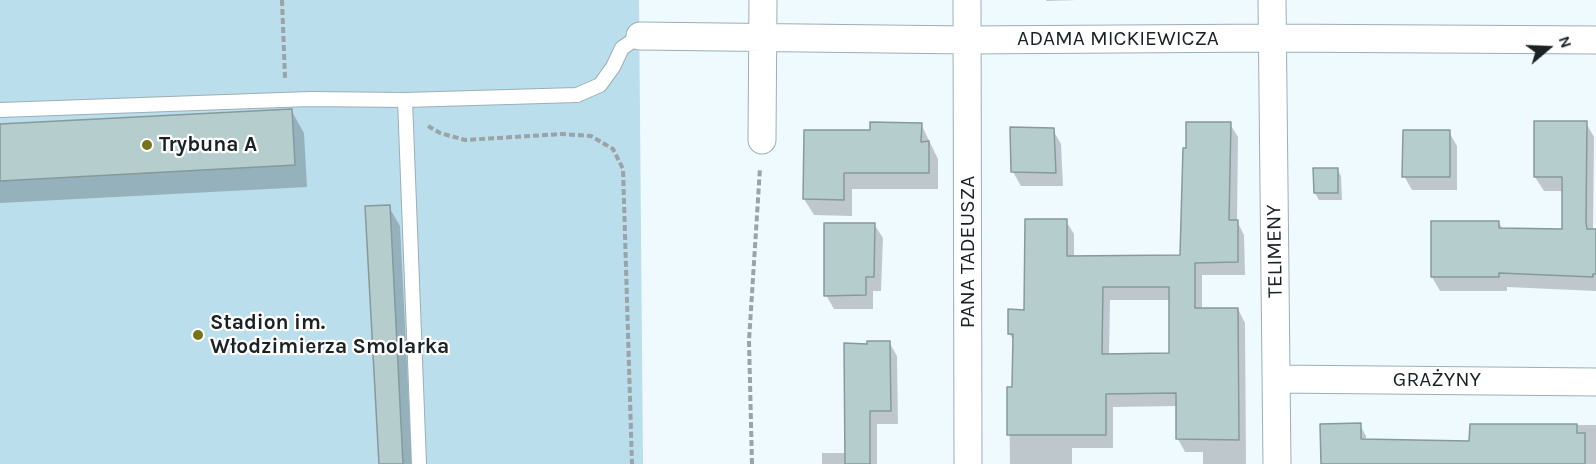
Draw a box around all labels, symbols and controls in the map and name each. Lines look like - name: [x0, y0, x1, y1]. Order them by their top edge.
- north arrow: [1518, 18, 1578, 78]
- street label: ADAMA MICKIEWICZA: [1017, 26, 1219, 52]
- text: N: [1555, 33, 1576, 50]
- place label: Trybuna A: [159, 132, 257, 158]
- marker: Trybuna A: [140, 138, 154, 152]
- street label: PANA TADEUSZA: [955, 176, 981, 328]
- street label: TELIMENY: [1262, 204, 1288, 298]
- place label: Stadion im. Włodzimierza Smolarka: [210, 310, 449, 360]
- marker: Stadion im. Włodzimierza Smolarka: [191, 328, 205, 342]
- street label: GRAŻYNY: [1393, 367, 1481, 393]

